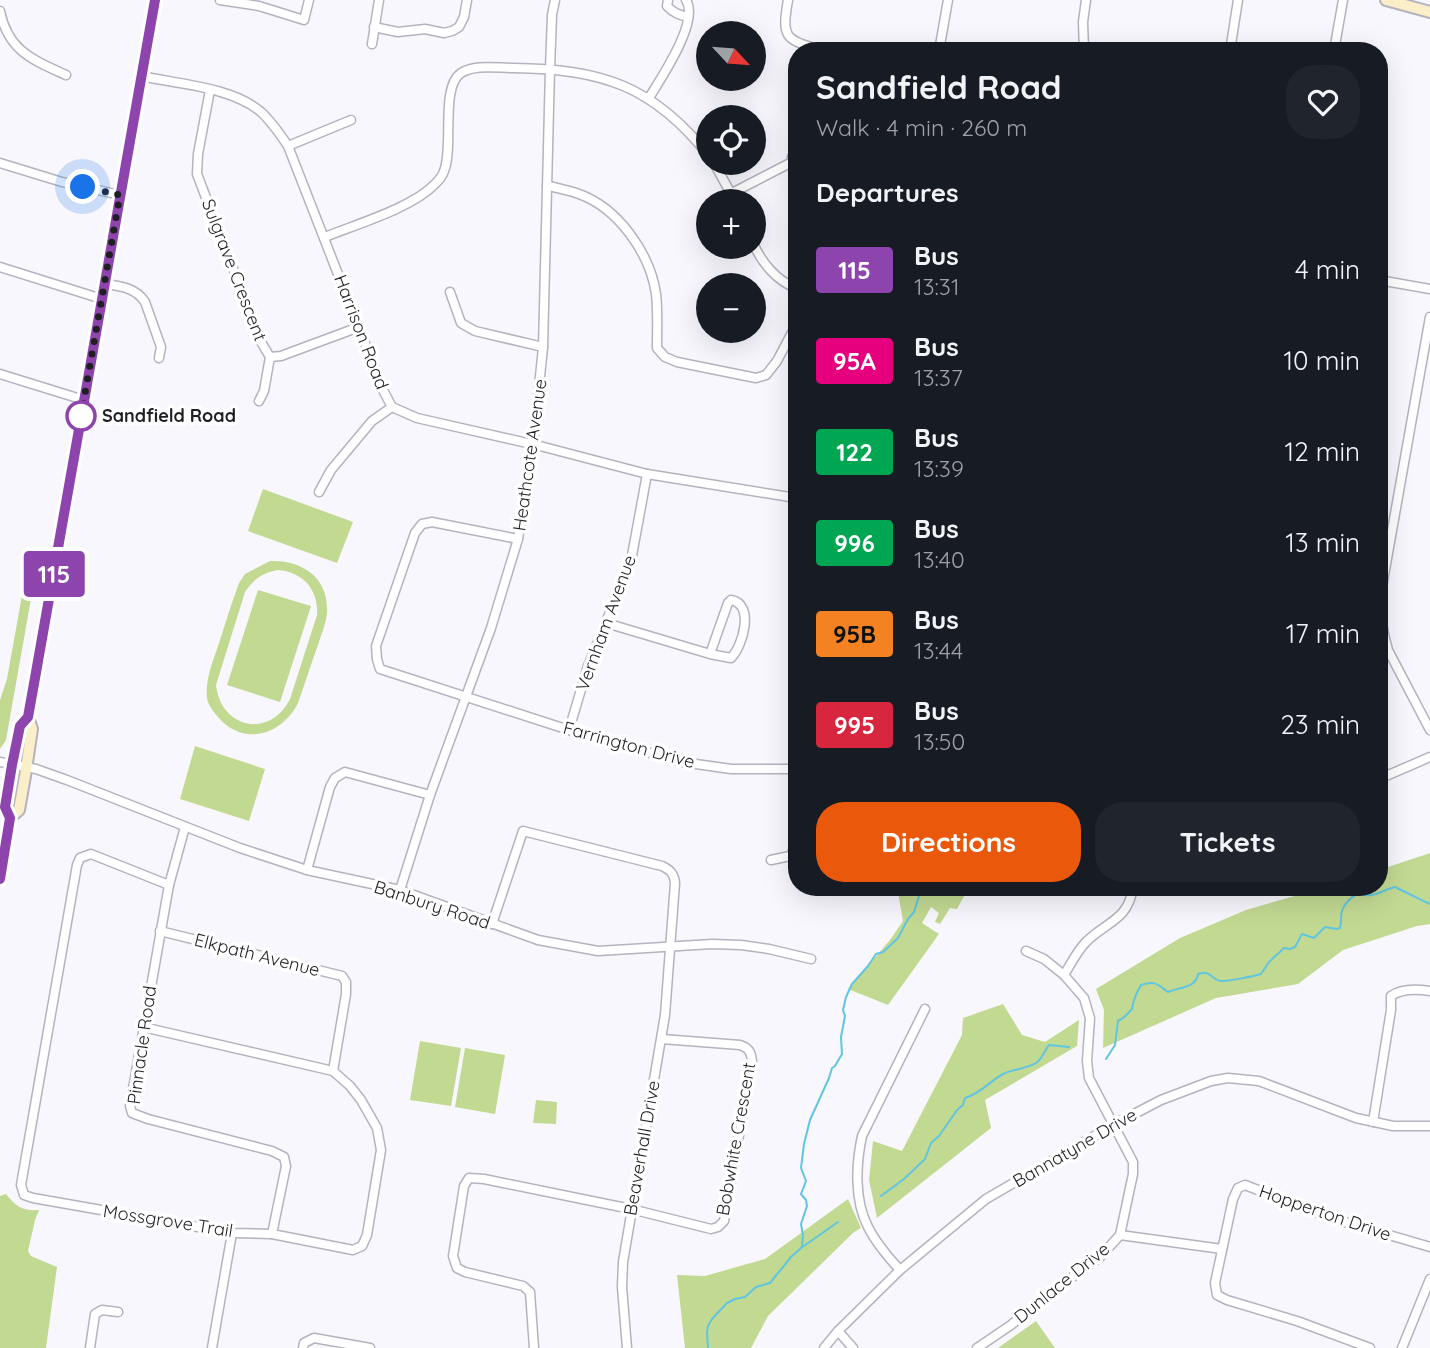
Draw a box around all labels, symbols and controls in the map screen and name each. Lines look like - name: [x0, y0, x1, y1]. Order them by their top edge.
- north arrow: [696, 21, 766, 91]
- map controls: [696, 21, 766, 343]
- button: heart: [1286, 65, 1360, 139]
- text: Sandfield Road: [816, 66, 1062, 107]
- button: locate: [696, 105, 766, 175]
- text: Walk · 4 min · 260 m: [816, 113, 1027, 142]
- your location: [65, 169, 100, 204]
- text: Departures: [816, 176, 959, 209]
- button: +: [696, 189, 766, 259]
- street label: Sulgrave Crescent: [197, 196, 272, 344]
- text: Bus: [914, 239, 959, 272]
- text: 4 min: [1295, 253, 1360, 286]
- text: 115: [838, 255, 871, 285]
- street label: Harrison Road: [329, 271, 394, 392]
- text: 13:31: [914, 272, 959, 301]
- button: −: [696, 273, 766, 343]
- text: Bus: [914, 330, 959, 363]
- text: 10 min: [1284, 344, 1360, 377]
- text: 95A: [833, 346, 876, 376]
- text: 13:37: [914, 363, 963, 392]
- street label: Heathcote Avenue: [507, 377, 552, 532]
- marker: Sandfield Road: [66, 401, 96, 431]
- place label: Sandfield Road: [102, 404, 236, 427]
- text: Bus: [914, 421, 959, 454]
- text: 12 min: [1285, 435, 1360, 468]
- text: 122: [836, 437, 873, 467]
- text: 13:39: [914, 454, 964, 483]
- text: Bus: [914, 512, 959, 545]
- text: 13 min: [1285, 526, 1360, 559]
- text: 996: [834, 528, 875, 558]
- text: 13:40: [914, 545, 965, 574]
- line badge: 115: [14, 551, 94, 597]
- street label: Vernham Avenue: [570, 552, 641, 694]
- text: 115: [38, 559, 70, 589]
- text: Bus: [914, 603, 959, 636]
- text: 17 min: [1286, 617, 1360, 650]
- text: 95B: [833, 619, 876, 649]
- text: 13:44: [914, 636, 963, 665]
- text: Bus: [914, 694, 959, 727]
- text: 23 min: [1281, 708, 1360, 741]
- text: 995: [834, 710, 875, 740]
- street label: Farrington Drive: [561, 716, 698, 773]
- text: 13:50: [914, 727, 965, 756]
- button: Directions: [816, 802, 1081, 882]
- button: Tickets: [1095, 802, 1360, 882]
- street label: Banbury Road: [371, 875, 493, 934]
- street label: Elkpath Avenue: [192, 928, 322, 981]
- street label: Pinnacle Road: [122, 984, 161, 1106]
- street label: Bobwhite Crescent: [711, 1061, 760, 1217]
- street label: Beaverhall Drive: [618, 1079, 665, 1217]
- street label: Bannatyne Drive: [1009, 1103, 1141, 1192]
- street label: Hopperton Drive: [1256, 1179, 1394, 1246]
- street label: Mossgrove Trail: [102, 1199, 235, 1242]
- street label: Dunlace Drive: [1009, 1237, 1114, 1328]

